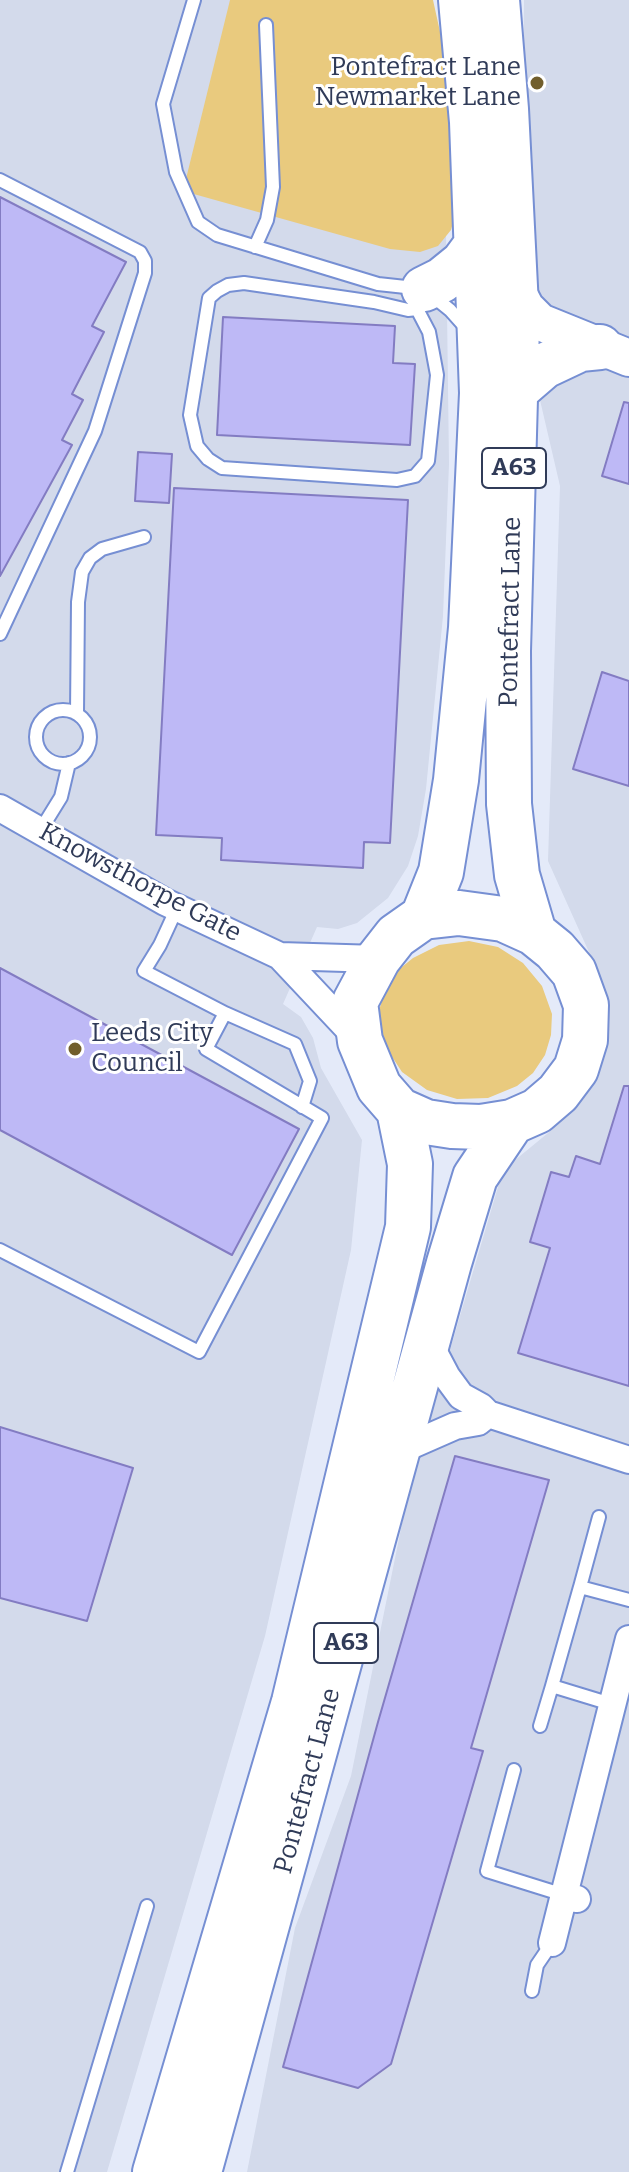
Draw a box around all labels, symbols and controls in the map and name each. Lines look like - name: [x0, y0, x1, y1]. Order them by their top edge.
- place label: Pontefract Lane Newmarket Lane: [315, 52, 521, 114]
- marker: Pontefract Lane Newmarket Lane: [528, 74, 546, 92]
- road number: A63: [482, 448, 546, 488]
- street label: Pontefract Lane: [494, 516, 528, 708]
- street label: Knowsthorpe Gate: [34, 817, 246, 949]
- place label: Leeds City Council: [91, 1018, 213, 1080]
- marker: Leeds City Council: [66, 1040, 84, 1058]
- road number: A63: [314, 1623, 378, 1663]
- street label: Pontefract Lane: [268, 1685, 348, 1877]

